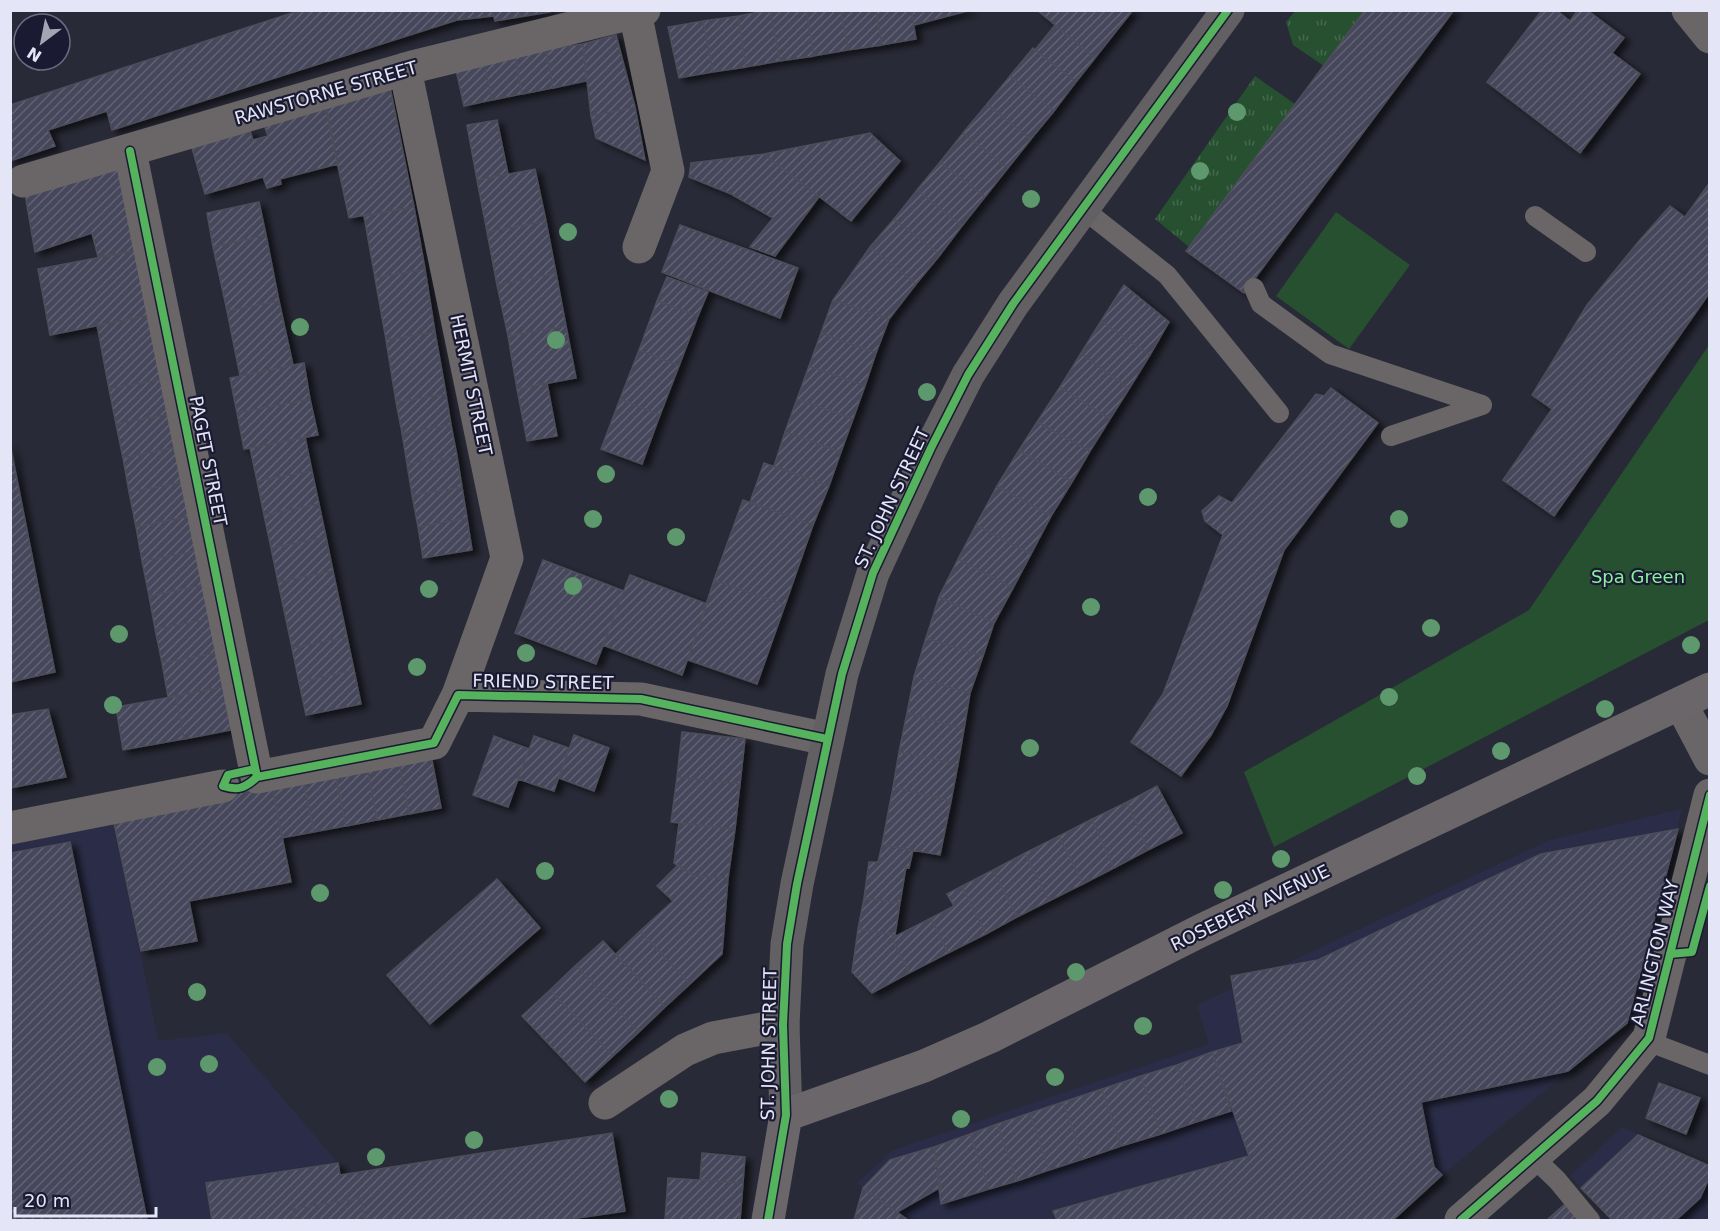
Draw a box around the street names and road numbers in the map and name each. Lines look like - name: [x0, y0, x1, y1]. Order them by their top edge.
- street label: RAWSTORNE STREET: [232, 56, 421, 129]
- street label: HERMIT STREET: [446, 312, 497, 458]
- street label: PAGET STREET: [186, 394, 232, 529]
- street label: ST. JOHN STREET: [850, 423, 934, 571]
- street label: FRIEND STREET: [472, 670, 615, 693]
- street label: ROSEBERY AVENUE: [1167, 860, 1333, 955]
- street label: ARLINGTON WAY: [1626, 877, 1683, 1028]
- street label: ST. JOHN STREET: [757, 967, 780, 1120]

